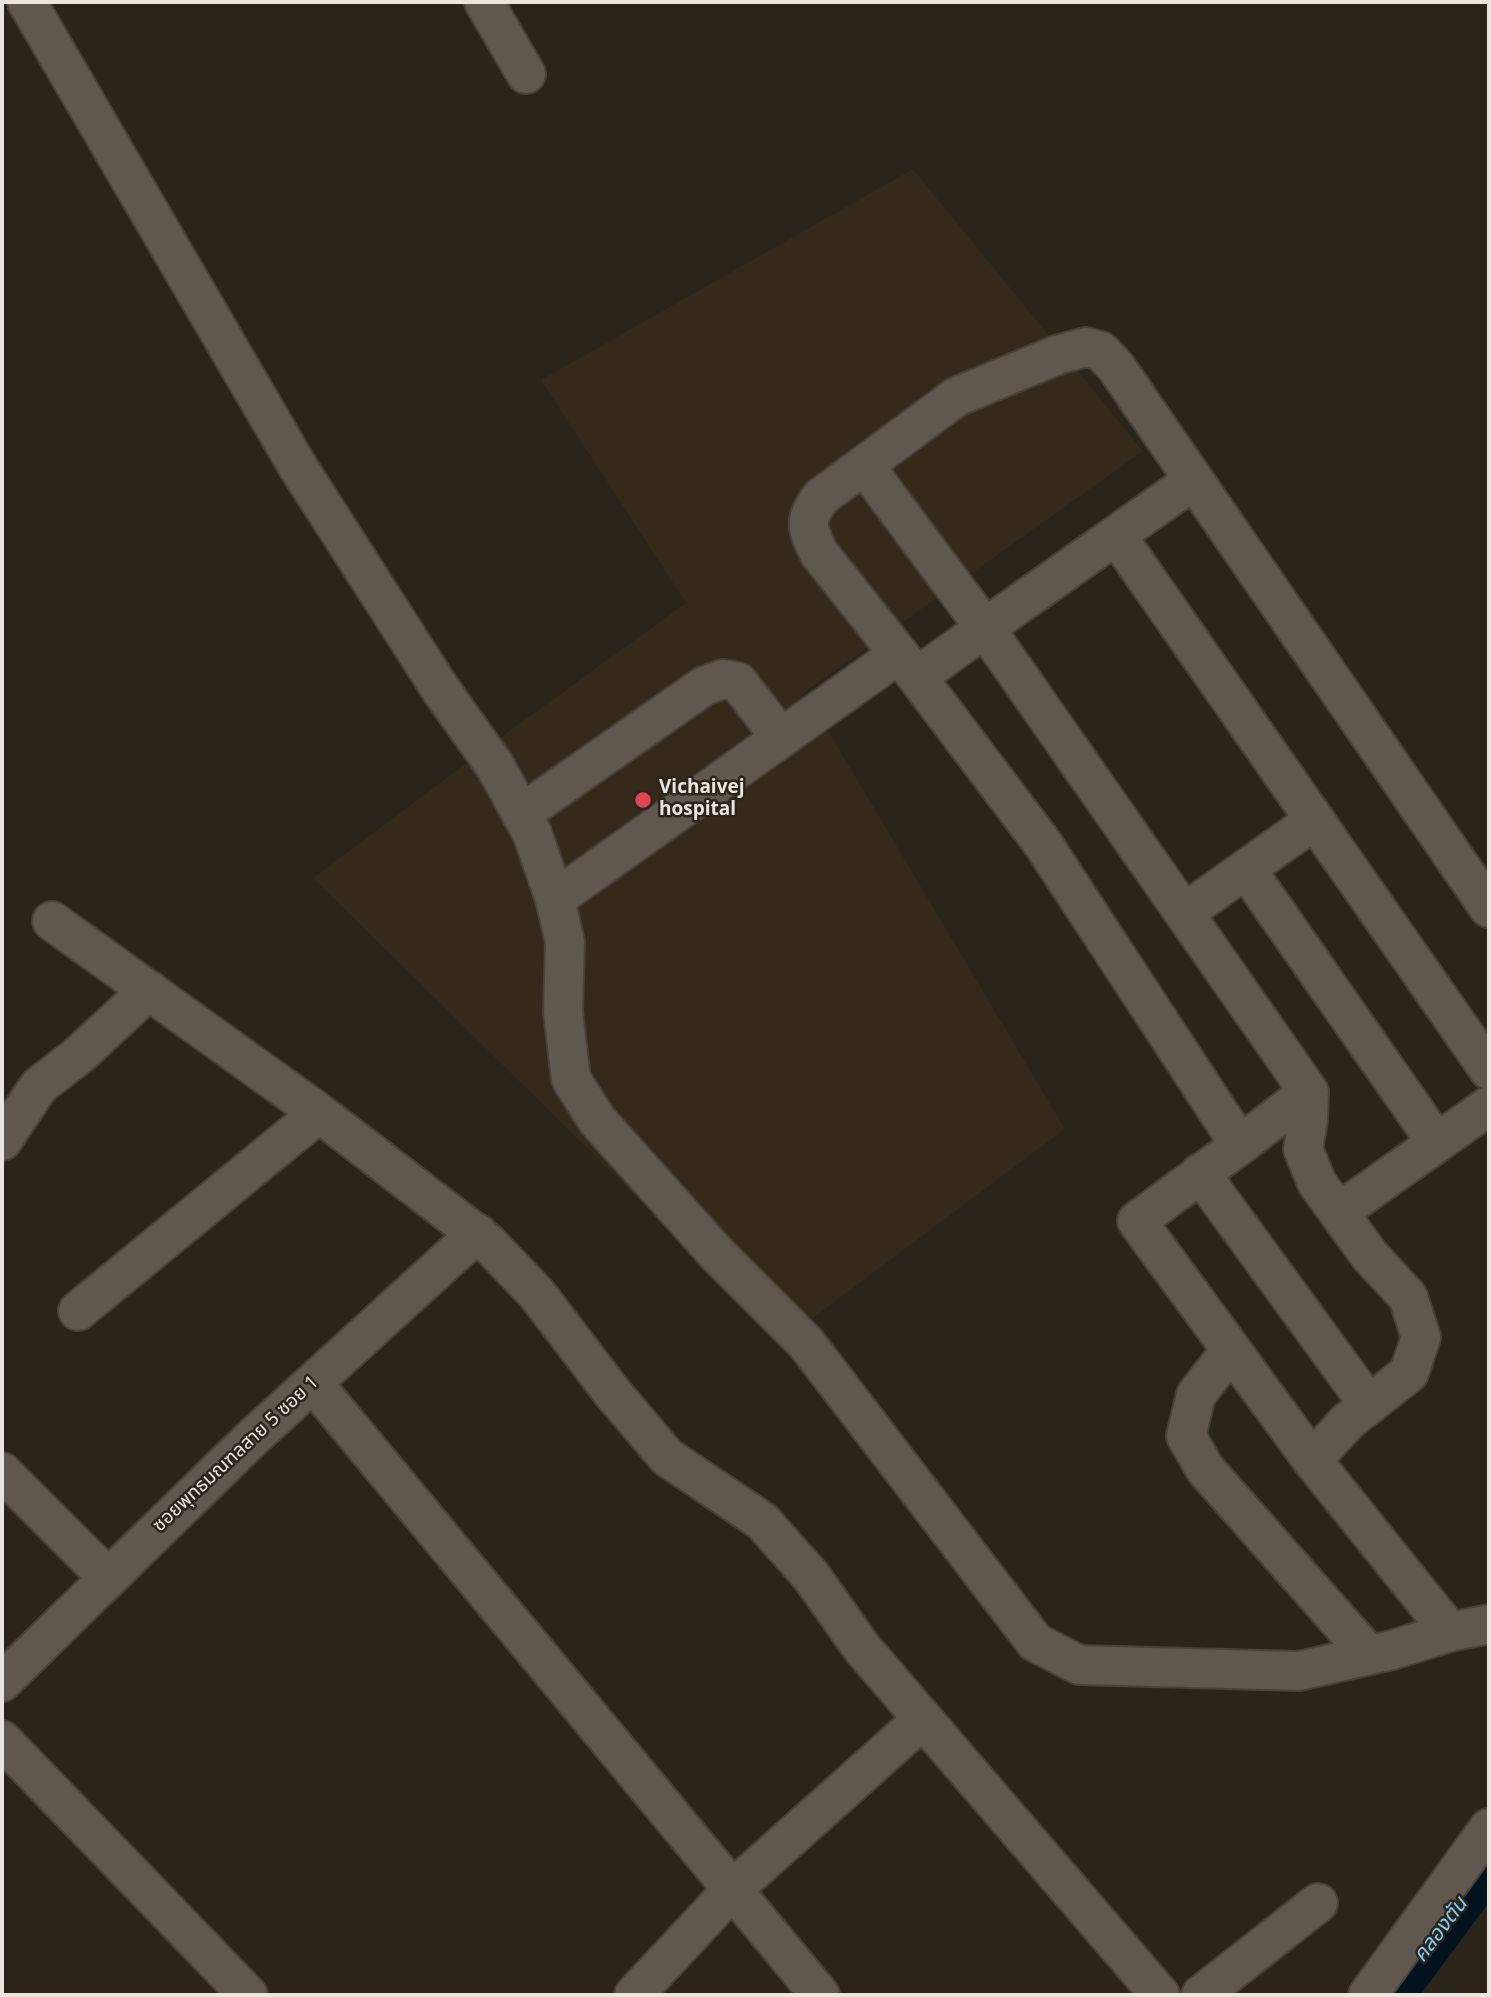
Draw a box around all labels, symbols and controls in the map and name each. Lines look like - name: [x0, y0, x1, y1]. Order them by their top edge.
- place label: Vichaivej hospital: [659, 778, 744, 822]
- marker: Vichaivej hospital: [633, 790, 653, 810]
- street label: ซอยพุทธมณฑลสาย 5 ซอย 1: [149, 1372, 325, 1538]
- water label: คลองตัน: [1410, 1894, 1474, 1968]

